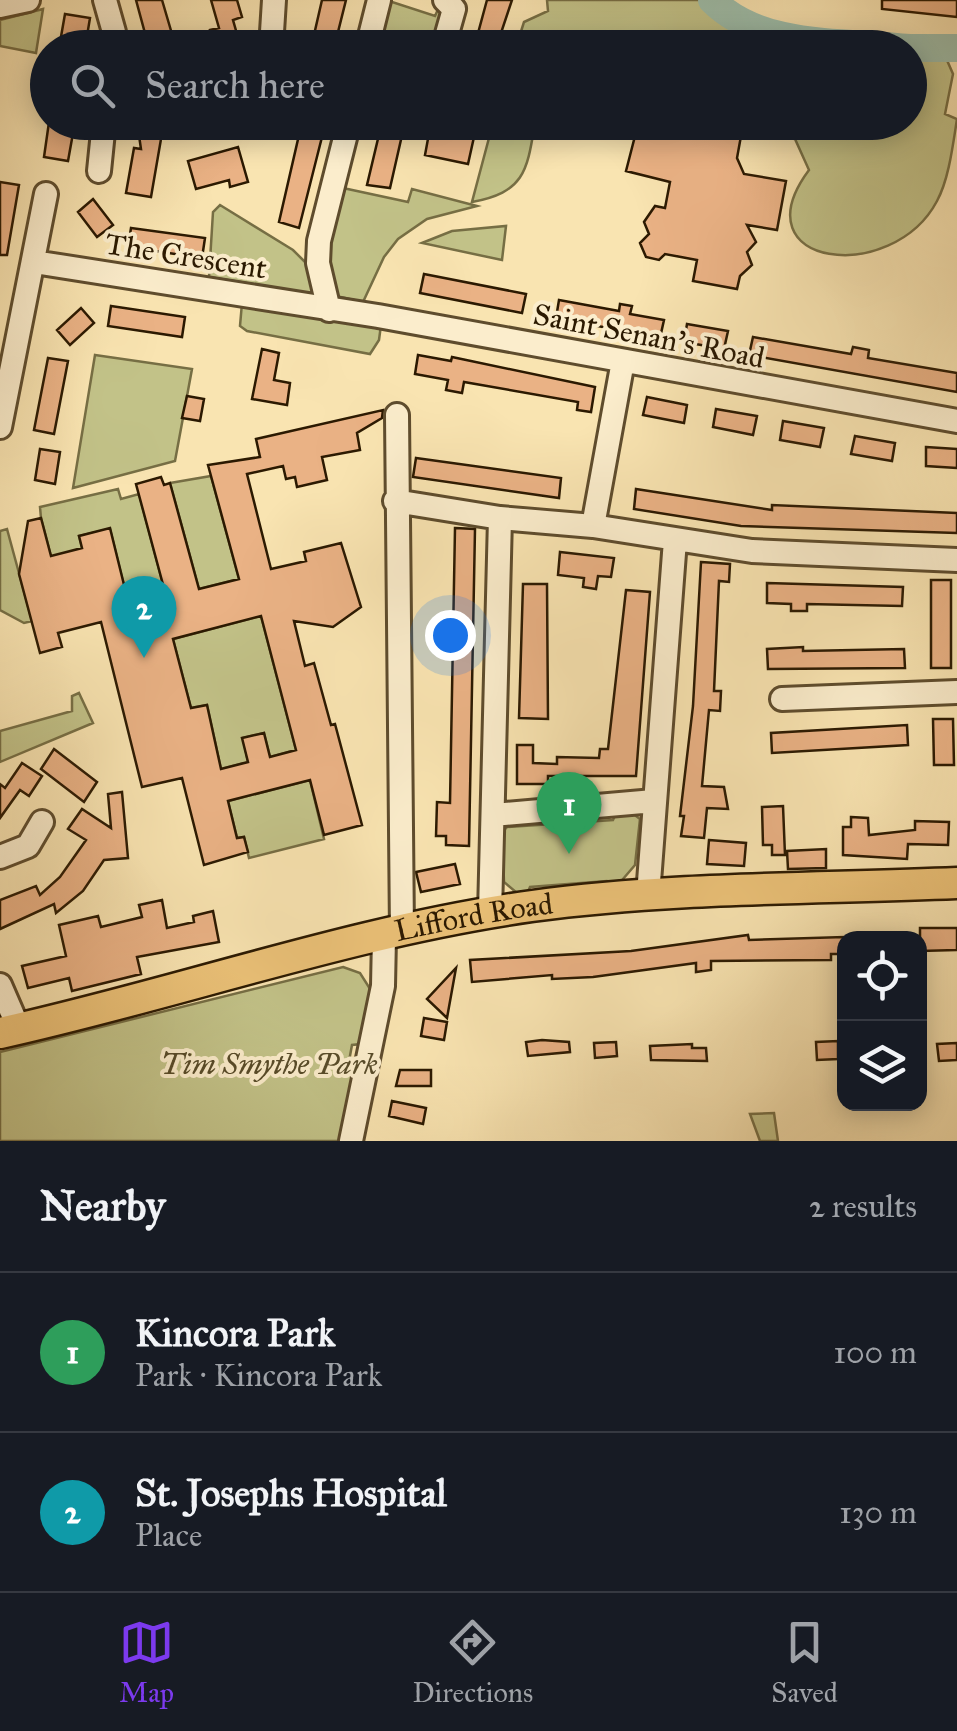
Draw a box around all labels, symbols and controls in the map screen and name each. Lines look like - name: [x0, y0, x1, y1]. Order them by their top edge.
- search box: [30, 30, 927, 140]
- icon: search: [65, 58, 120, 113]
- text: Search here: [145, 62, 325, 108]
- street label: The Crescent: [103, 225, 270, 287]
- street label: Saint Senan's Road: [530, 296, 768, 376]
- pin: 2: [112, 576, 176, 658]
- your location: [425, 610, 476, 661]
- pin: 1: [536, 772, 602, 854]
- street label: Lifford Road: [391, 885, 555, 949]
- map controls: [837, 931, 927, 1111]
- button: locate: [837, 931, 927, 1021]
- button: layers: [837, 1021, 927, 1111]
- park label: Tim Smythe Park: [160, 1046, 378, 1082]
- text: Nearby: [40, 1180, 165, 1232]
- text: 2 results: [809, 1187, 917, 1226]
- text: Kincora Park: [135, 1310, 336, 1356]
- text: 1: [66, 1333, 79, 1372]
- text: 100 m: [833, 1333, 917, 1372]
- text: Park · Kincora Park: [135, 1356, 382, 1395]
- text: St. Josephs Hospital: [135, 1470, 447, 1516]
- text: 2: [65, 1493, 80, 1532]
- text: 130 m: [839, 1493, 917, 1532]
- text: Place: [135, 1516, 202, 1555]
- tab: Map: [119, 1615, 174, 1710]
- tab: Directions: [412, 1615, 533, 1710]
- tab: Saved: [771, 1615, 838, 1710]

